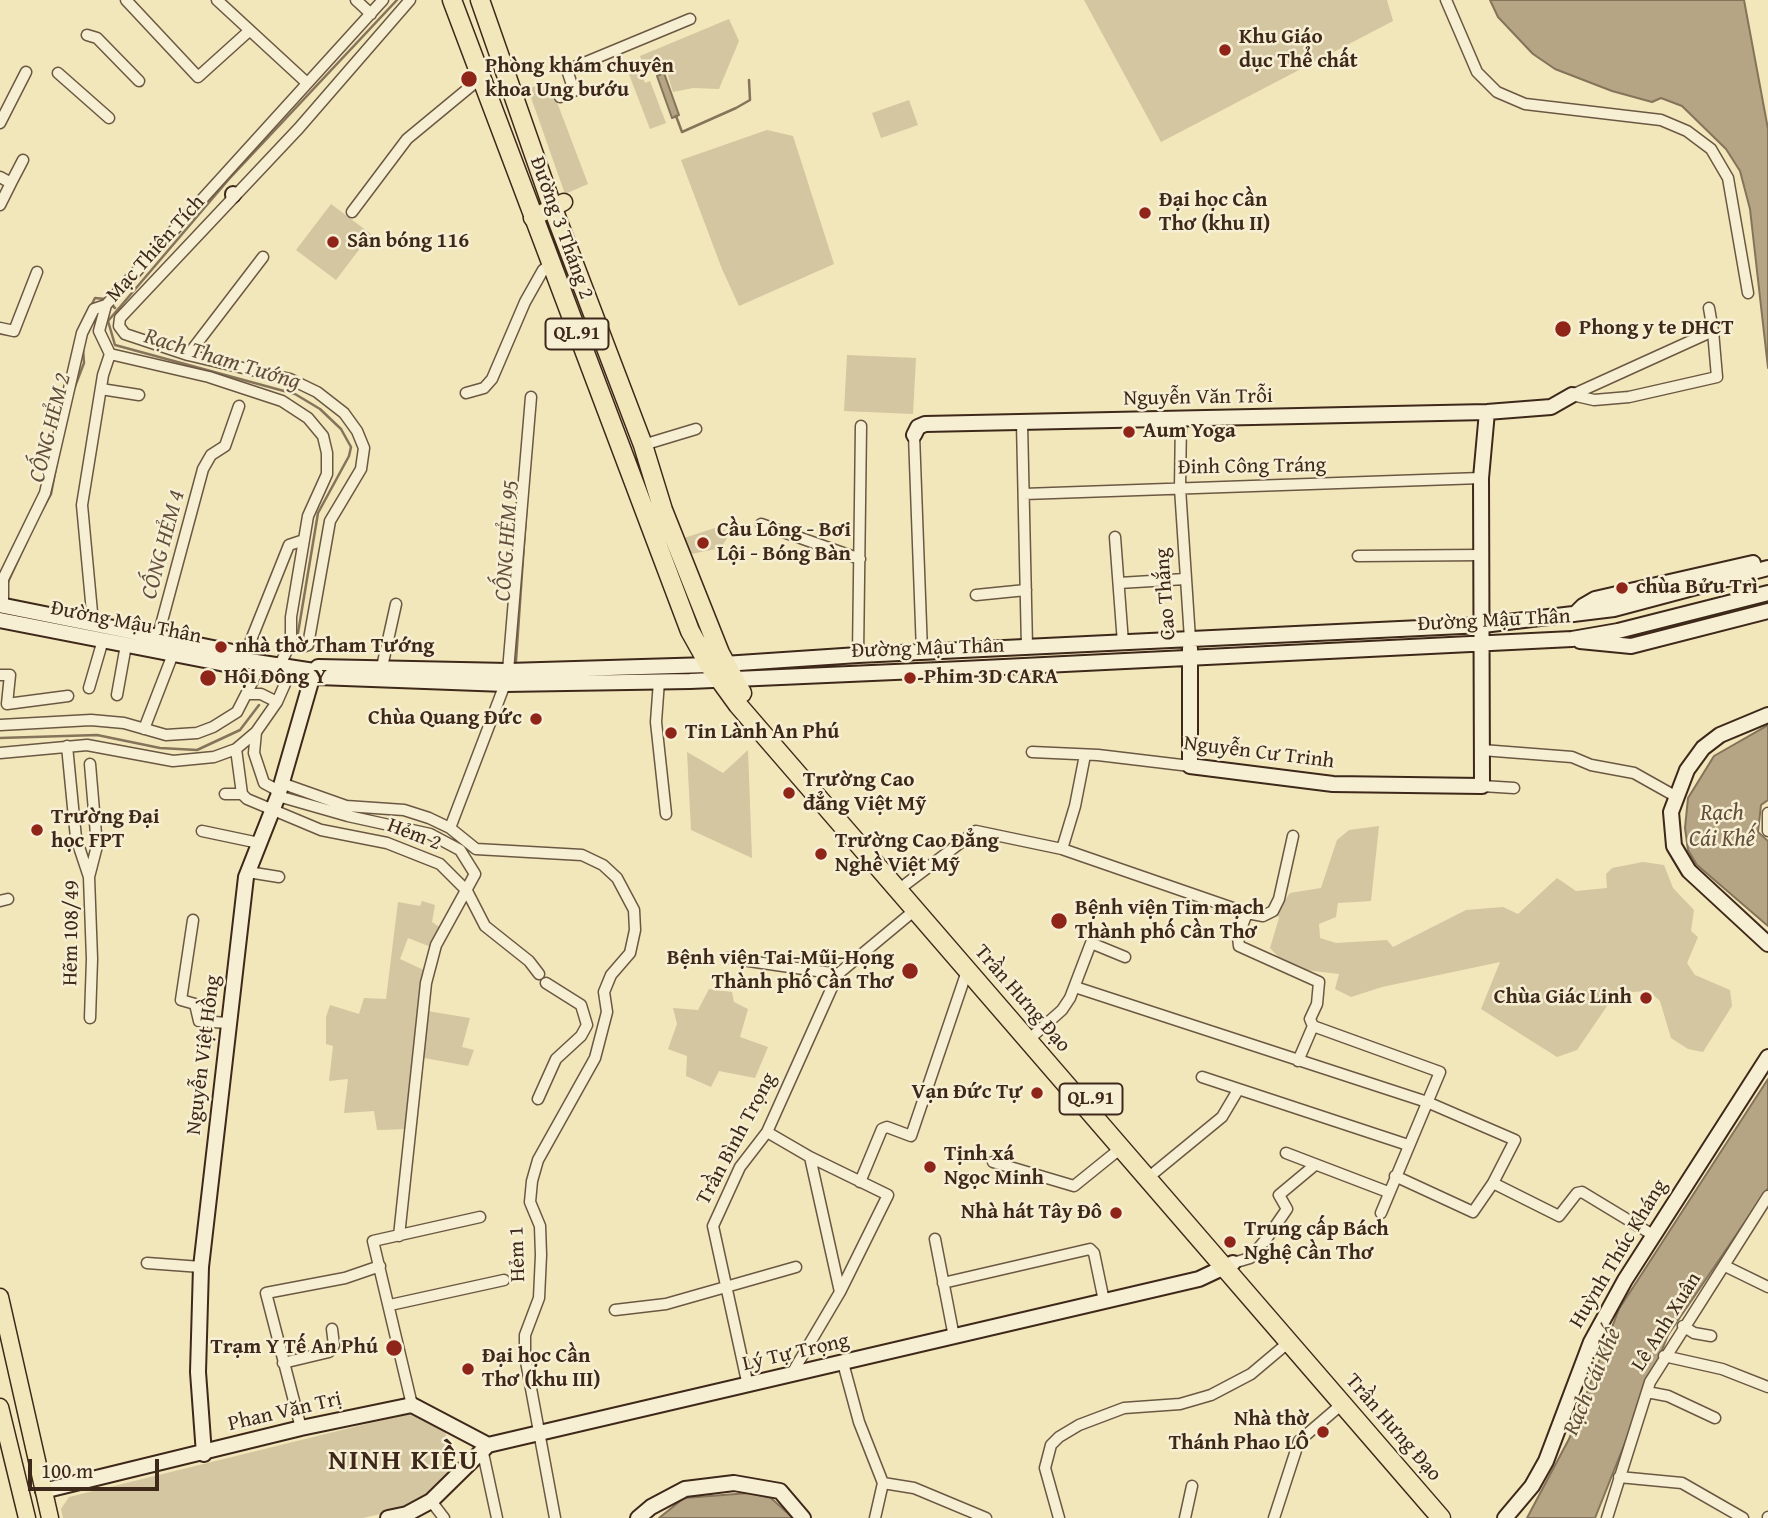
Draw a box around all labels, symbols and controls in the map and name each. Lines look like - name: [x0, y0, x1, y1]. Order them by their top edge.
- place label: Khu Giáo dục Thể chất: [1239, 25, 1358, 75]
- marker: Khu Giáo dục Thể chất: [1217, 42, 1233, 58]
- place label: Phòng khám chuyên khoa Ung bướu: [485, 54, 674, 104]
- marker: Phòng khám chuyên khoa Ung bướu: [459, 69, 479, 89]
- street label: Đường 3 Tháng 2: [524, 153, 598, 303]
- place label: Đại học Cần Thơ (khu II): [1159, 188, 1270, 238]
- street label: Mạc Thiên Tích: [101, 190, 211, 308]
- marker: Đại học Cần Thơ (khu II): [1137, 205, 1153, 221]
- place label: Sân bóng 116: [347, 229, 469, 255]
- marker: Sân bóng 116: [325, 234, 341, 250]
- place label: Phong y te DHCT: [1579, 316, 1734, 342]
- road number: QL.91: [546, 318, 608, 350]
- marker: Phong y te DHCT: [1553, 319, 1573, 339]
- water label: Rạch Tham Tướng: [141, 323, 303, 397]
- water label: CỐNG HẺM 2: [24, 371, 78, 485]
- street label: Nguyễn Văn Trỗi: [1123, 384, 1273, 412]
- place label: Aum Yoga: [1143, 419, 1236, 445]
- marker: Aum Yoga: [1121, 424, 1137, 440]
- street label: Đinh Công Tráng: [1178, 453, 1326, 481]
- water label: CỐNG HẺM 95: [490, 480, 526, 602]
- water label: CỐNG HẺM 4: [136, 488, 192, 602]
- place label: Cầu Lông - Bơi Lội - Bóng Bàn: [717, 518, 851, 568]
- marker: Cầu Lông - Bơi Lội - Bóng Bàn: [695, 535, 711, 551]
- street label: Cao Thắng: [1150, 547, 1182, 641]
- place label: chùa Bửu Trì: [1636, 575, 1758, 601]
- marker: chùa Bửu Trì: [1614, 580, 1630, 596]
- street label: Đường Mậu Thân: [49, 596, 203, 650]
- street label: Đường Mậu Thân: [1417, 604, 1571, 638]
- place label: nhà thờ Tham Tướng: [235, 634, 434, 660]
- street label: Đường Mậu Thân: [851, 634, 1005, 664]
- marker: nhà thờ Tham Tướng: [213, 639, 229, 655]
- place label: Hội Đông Y: [224, 665, 327, 691]
- place label: Phim 3D CARA: [924, 665, 1058, 691]
- marker: Hội Đông Y: [198, 668, 218, 688]
- marker: Phim 3D CARA: [902, 670, 918, 686]
- place label: Chùa Quang Đức: [368, 706, 522, 732]
- marker: Chùa Quang Đức: [528, 711, 544, 727]
- place label: Tin Lành An Phú: [685, 720, 839, 746]
- marker: Tin Lành An Phú: [663, 725, 679, 741]
- street label: Nguyễn Cư Trinh: [1182, 731, 1336, 775]
- place label: Trường Cao đẳng Việt Mỹ: [803, 768, 926, 818]
- marker: Trường Cao đẳng Việt Mỹ: [781, 785, 797, 801]
- water label: Rạch Cái Khế: [1689, 800, 1755, 854]
- place label: Trường Đại học FPT: [51, 805, 159, 855]
- street label: Hẻm 2: [383, 813, 445, 857]
- marker: Trường Đại học FPT: [29, 822, 45, 838]
- place label: Trường Cao Đẳng Nghề Việt Mỹ: [835, 829, 999, 879]
- marker: Trường Cao Đẳng Nghề Việt Mỹ: [813, 846, 829, 862]
- street label: Hẽm 108/49: [58, 880, 86, 986]
- place label: Bệnh viện Tim mạch Thành phố Cần Thơ: [1075, 896, 1264, 946]
- marker: Bệnh viện Tim mạch Thành phố Cần Thơ: [1049, 911, 1069, 931]
- street label: Trần Hưng Đạo: [968, 940, 1076, 1058]
- place label: Bệnh viện Tai-Mũi-Họng Thành phố Cần Thơ: [667, 946, 894, 996]
- marker: Bệnh viện Tai-Mũi-Họng Thành phố Cần Thơ: [900, 961, 920, 981]
- street label: Nguyễn Việt Hồng: [182, 974, 226, 1136]
- place label: Chùa Giác Linh: [1494, 985, 1632, 1011]
- marker: Chùa Giác Linh: [1638, 990, 1654, 1006]
- street label: Trần Bình Trọng: [692, 1069, 782, 1209]
- place label: Vạn Đức Tự: [911, 1080, 1023, 1106]
- road number: QL.91: [1060, 1084, 1122, 1114]
- marker: Vạn Đức Tự: [1029, 1085, 1045, 1101]
- place label: Tịnh xá Ngọc Minh: [944, 1142, 1044, 1192]
- marker: Tịnh xá Ngọc Minh: [922, 1159, 938, 1175]
- street label: Huỳnh Thúc Kháng: [1565, 1175, 1673, 1333]
- place label: Nhà hát Tây Đô: [961, 1200, 1102, 1226]
- marker: Nhà hát Tây Đô: [1108, 1205, 1124, 1221]
- place label: Trung cấp Bách Nghệ Cần Thơ: [1244, 1217, 1389, 1267]
- street label: Hẻm 1: [504, 1226, 532, 1282]
- marker: Trung cấp Bách Nghệ Cần Thơ: [1222, 1234, 1238, 1250]
- street label: Lê Anh Xuân: [1627, 1268, 1707, 1376]
- water label: Rạch Cái Khế: [1558, 1324, 1628, 1440]
- street label: Lý Tự Trọng: [740, 1329, 852, 1377]
- place label: Trạm Y Tế An Phú: [211, 1335, 378, 1361]
- marker: Trạm Y Tế An Phú: [384, 1338, 404, 1358]
- place label: Đại học Cần Thơ (khu III): [482, 1344, 601, 1394]
- marker: Đại học Cần Thơ (khu III): [460, 1361, 476, 1377]
- street label: Trần Hưng Đạo: [1339, 1369, 1447, 1487]
- street label: Phan Văn Trị: [226, 1387, 344, 1437]
- place label: Nhà thờ Thánh Phao LÔ: [1169, 1407, 1309, 1457]
- marker: Nhà thờ Thánh Phao LÔ: [1315, 1424, 1331, 1440]
- scale bar: [32, 1444, 163, 1488]
- district label: NINH KIỀU: [329, 1445, 479, 1479]
- text: 100 m: [41, 1455, 93, 1486]

